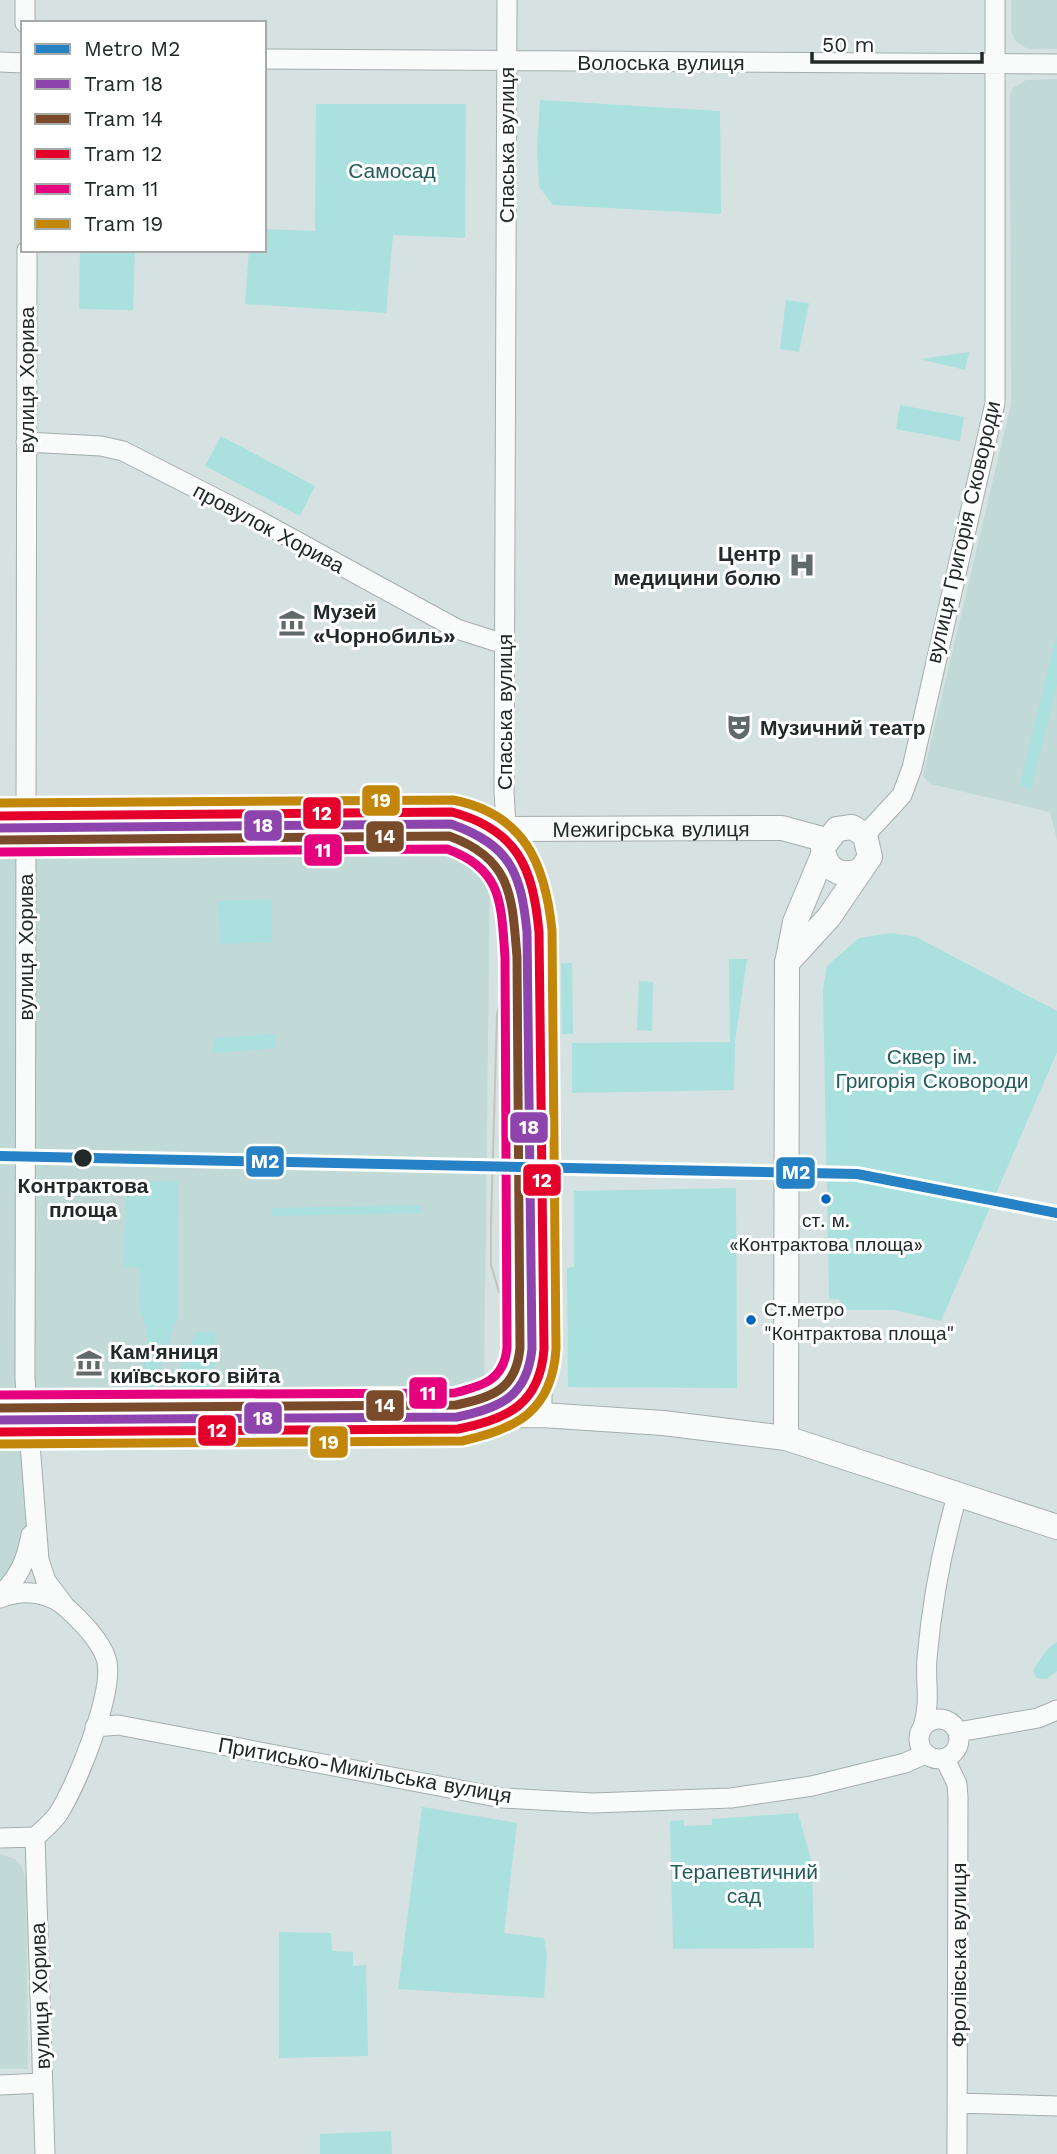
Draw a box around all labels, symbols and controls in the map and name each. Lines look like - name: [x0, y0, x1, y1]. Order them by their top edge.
- legend: [21, 21, 266, 252]
- scale bar: [812, 21, 982, 65]
- text: 50 m: [822, 32, 874, 57]
- text: Metro M2: [84, 36, 181, 61]
- street label: Волоська вулиця: [577, 50, 745, 75]
- street label: Спаська вулиця: [494, 67, 519, 223]
- text: Tram 18: [84, 71, 163, 96]
- text: Tram 14: [84, 106, 163, 131]
- text: Tram 12: [84, 141, 163, 166]
- park label: Самосад: [348, 158, 436, 183]
- text: Tram 11: [84, 176, 159, 201]
- text: Tram 19: [84, 211, 163, 236]
- street label: вулиця Хорива: [14, 306, 39, 453]
- street label: вулиця Григорія Сковороди: [921, 398, 1005, 666]
- street label: провулок Хорива: [189, 478, 349, 578]
- place label: Центр медицини болю: [614, 541, 781, 590]
- hospital icon: Центр медицини болю: [787, 550, 817, 580]
- place label: Музей «Чорнобиль»: [313, 599, 456, 648]
- museum icon: Музей «Чорнобиль»: [277, 608, 307, 638]
- street label: Спаська вулиця: [492, 634, 517, 790]
- theatre icon: Музичний театр: [724, 712, 754, 742]
- place label: Музичний театр: [760, 715, 926, 740]
- line badge: 19: [361, 784, 401, 817]
- text: 19: [371, 789, 391, 812]
- line badge: 12: [302, 796, 342, 830]
- text: 12: [312, 802, 332, 825]
- line badge: 18: [243, 809, 283, 842]
- text: 18: [253, 814, 273, 837]
- street label: Межигірська вулиця: [552, 816, 750, 841]
- line badge: 14: [365, 820, 405, 853]
- text: 14: [375, 825, 395, 848]
- line badge: 11: [303, 833, 343, 867]
- text: 11: [315, 839, 331, 862]
- street label: вулиця Хорива: [13, 873, 38, 1020]
- park label: Сквер ім. Григорія Сковороди: [835, 1044, 1029, 1093]
- line badge: 18: [509, 1111, 549, 1144]
- text: 18: [519, 1116, 539, 1139]
- line badge: M2: [245, 1145, 285, 1178]
- marker: Контрактова площа: [72, 1147, 94, 1169]
- text: M2: [251, 1150, 279, 1173]
- line badge: M2: [775, 1156, 816, 1190]
- text: M2: [782, 1161, 810, 1184]
- line badge: 12: [522, 1163, 562, 1197]
- text: 12: [532, 1169, 552, 1192]
- place label: Контрактова площа: [18, 1173, 149, 1222]
- marker: ст. м. «Контрактова площа»: [819, 1192, 833, 1206]
- place label: ст. м. «Контрактова площа»: [729, 1209, 923, 1256]
- place label: Ст.метро "Контрактова площа": [764, 1298, 954, 1345]
- marker: Ст.метро "Контрактова площа": [744, 1313, 758, 1327]
- place label: Кам'яниця київського війта: [110, 1339, 281, 1388]
- museum icon: Кам'яниця київського війта: [74, 1348, 104, 1378]
- line badge: 11: [408, 1376, 448, 1410]
- text: 11: [420, 1382, 436, 1405]
- line badge: 14: [365, 1389, 405, 1422]
- text: 14: [375, 1394, 395, 1417]
- line badge: 18: [243, 1401, 283, 1435]
- text: 18: [253, 1407, 273, 1430]
- line badge: 12: [197, 1414, 237, 1447]
- text: 12: [207, 1419, 227, 1442]
- line badge: 19: [309, 1425, 349, 1459]
- text: 19: [319, 1431, 339, 1454]
- street label: Притисько-Микільська вулиця: [216, 1732, 514, 1808]
- park label: Терапевтичний сад: [670, 1859, 818, 1908]
- street label: Фролівська вулиця: [946, 1863, 971, 2047]
- street label: вулиця Хорива: [25, 1922, 55, 2070]

